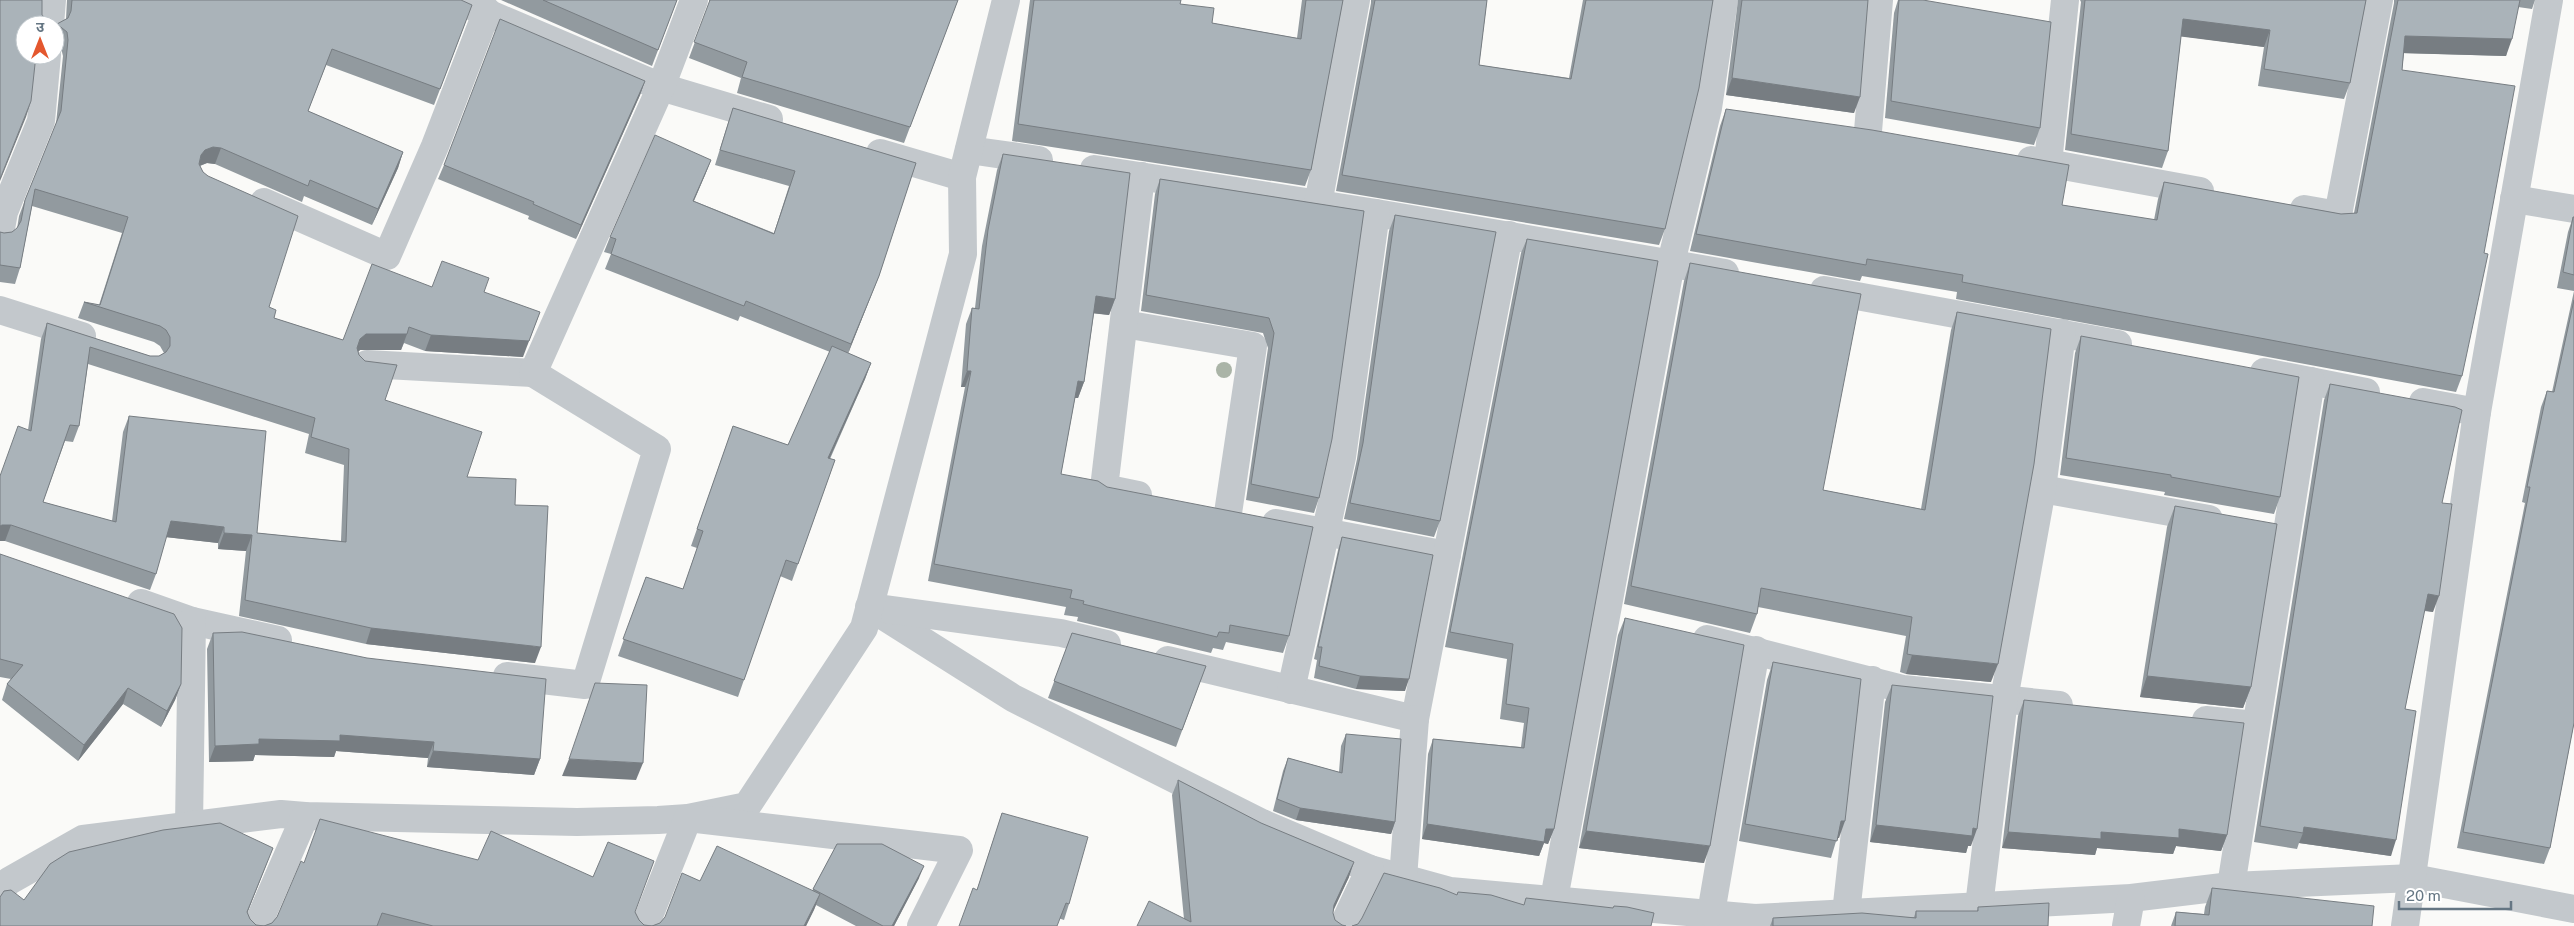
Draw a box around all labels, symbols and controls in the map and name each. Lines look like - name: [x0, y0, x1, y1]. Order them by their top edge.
- north arrow: [15, 15, 65, 65]
- text: उ: [36, 19, 45, 35]
- scale bar: [2399, 878, 2512, 910]
- text: 20 m: [2406, 887, 2441, 904]

